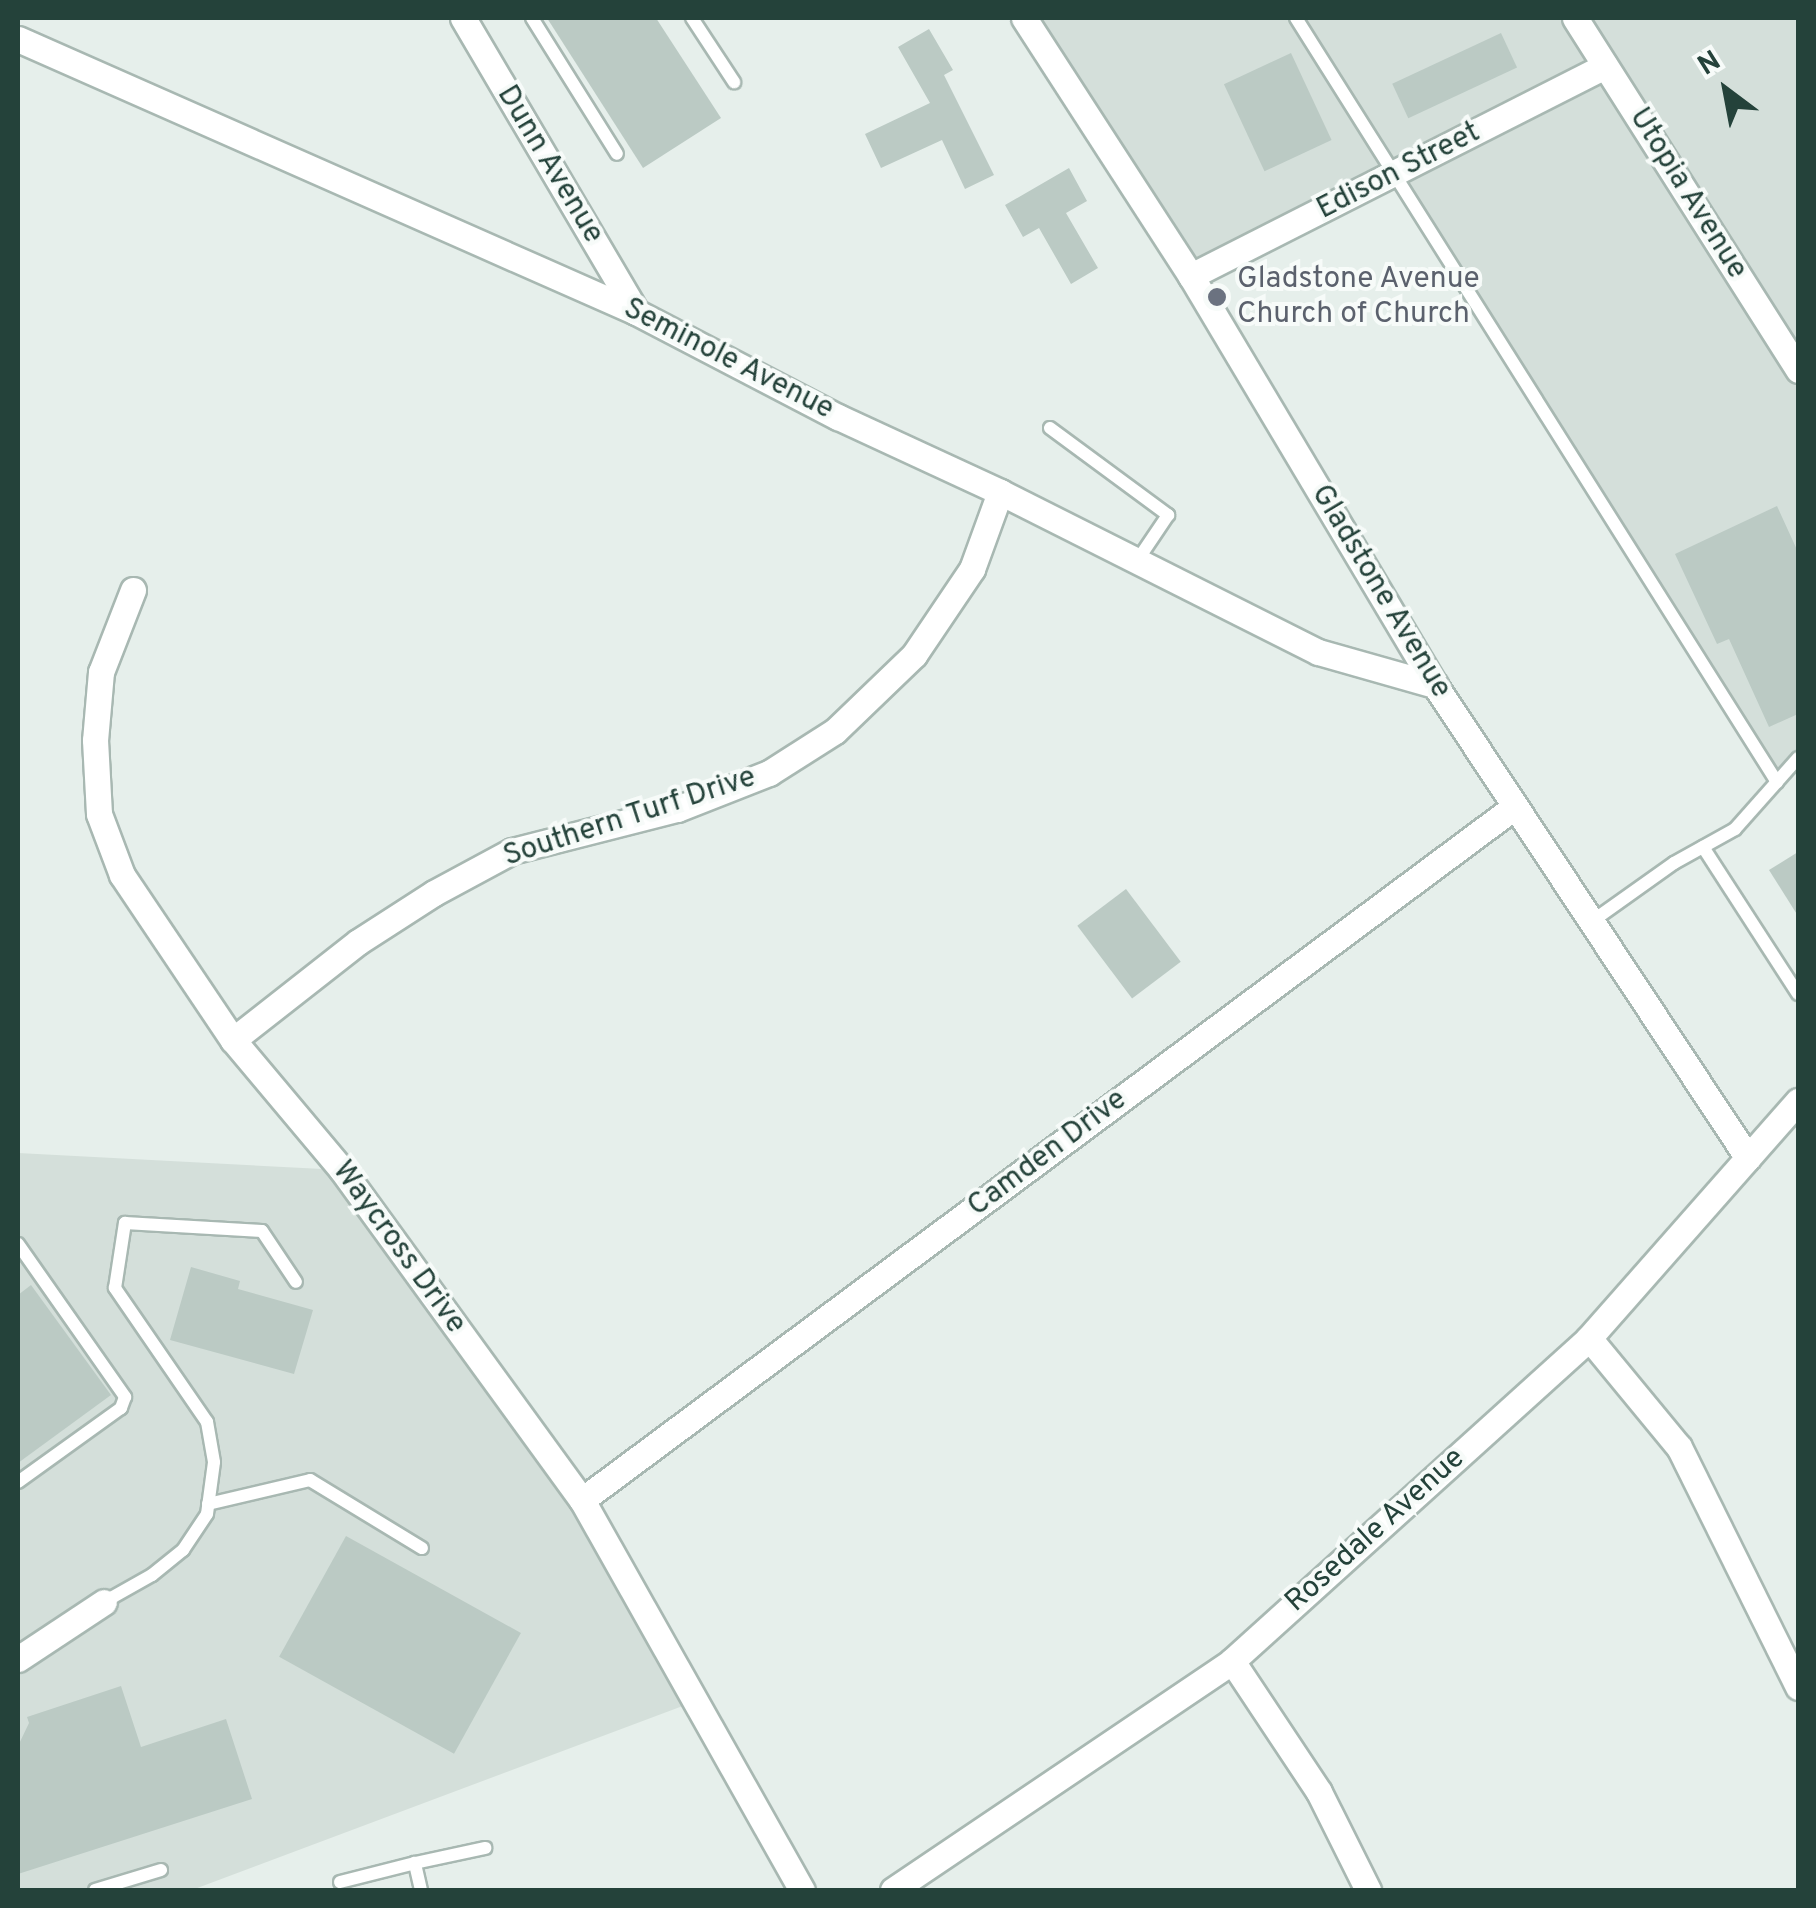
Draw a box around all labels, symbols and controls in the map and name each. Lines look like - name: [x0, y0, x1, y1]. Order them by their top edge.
- north arrow: [1676, 40, 1776, 140]
- text: N: [1692, 44, 1728, 85]
- street label: Dunn Avenue: [487, 79, 611, 251]
- street label: Utopia Avenue: [1620, 101, 1754, 287]
- street label: Edison Street: [1311, 115, 1487, 229]
- place label: Gladstone Avenue Church of Church: [1237, 262, 1481, 332]
- marker: Gladstone Avenue Church of Church: [1206, 286, 1228, 308]
- street label: Seminole Avenue: [616, 291, 840, 429]
- street label: Gladstone Avenue: [1302, 478, 1458, 706]
- street label: Southern Turf Drive: [499, 760, 761, 876]
- street label: Camden Drive: [961, 1083, 1135, 1225]
- street label: Waycross Drive: [323, 1155, 473, 1341]
- street label: Rosedale Avenue: [1278, 1441, 1474, 1621]

